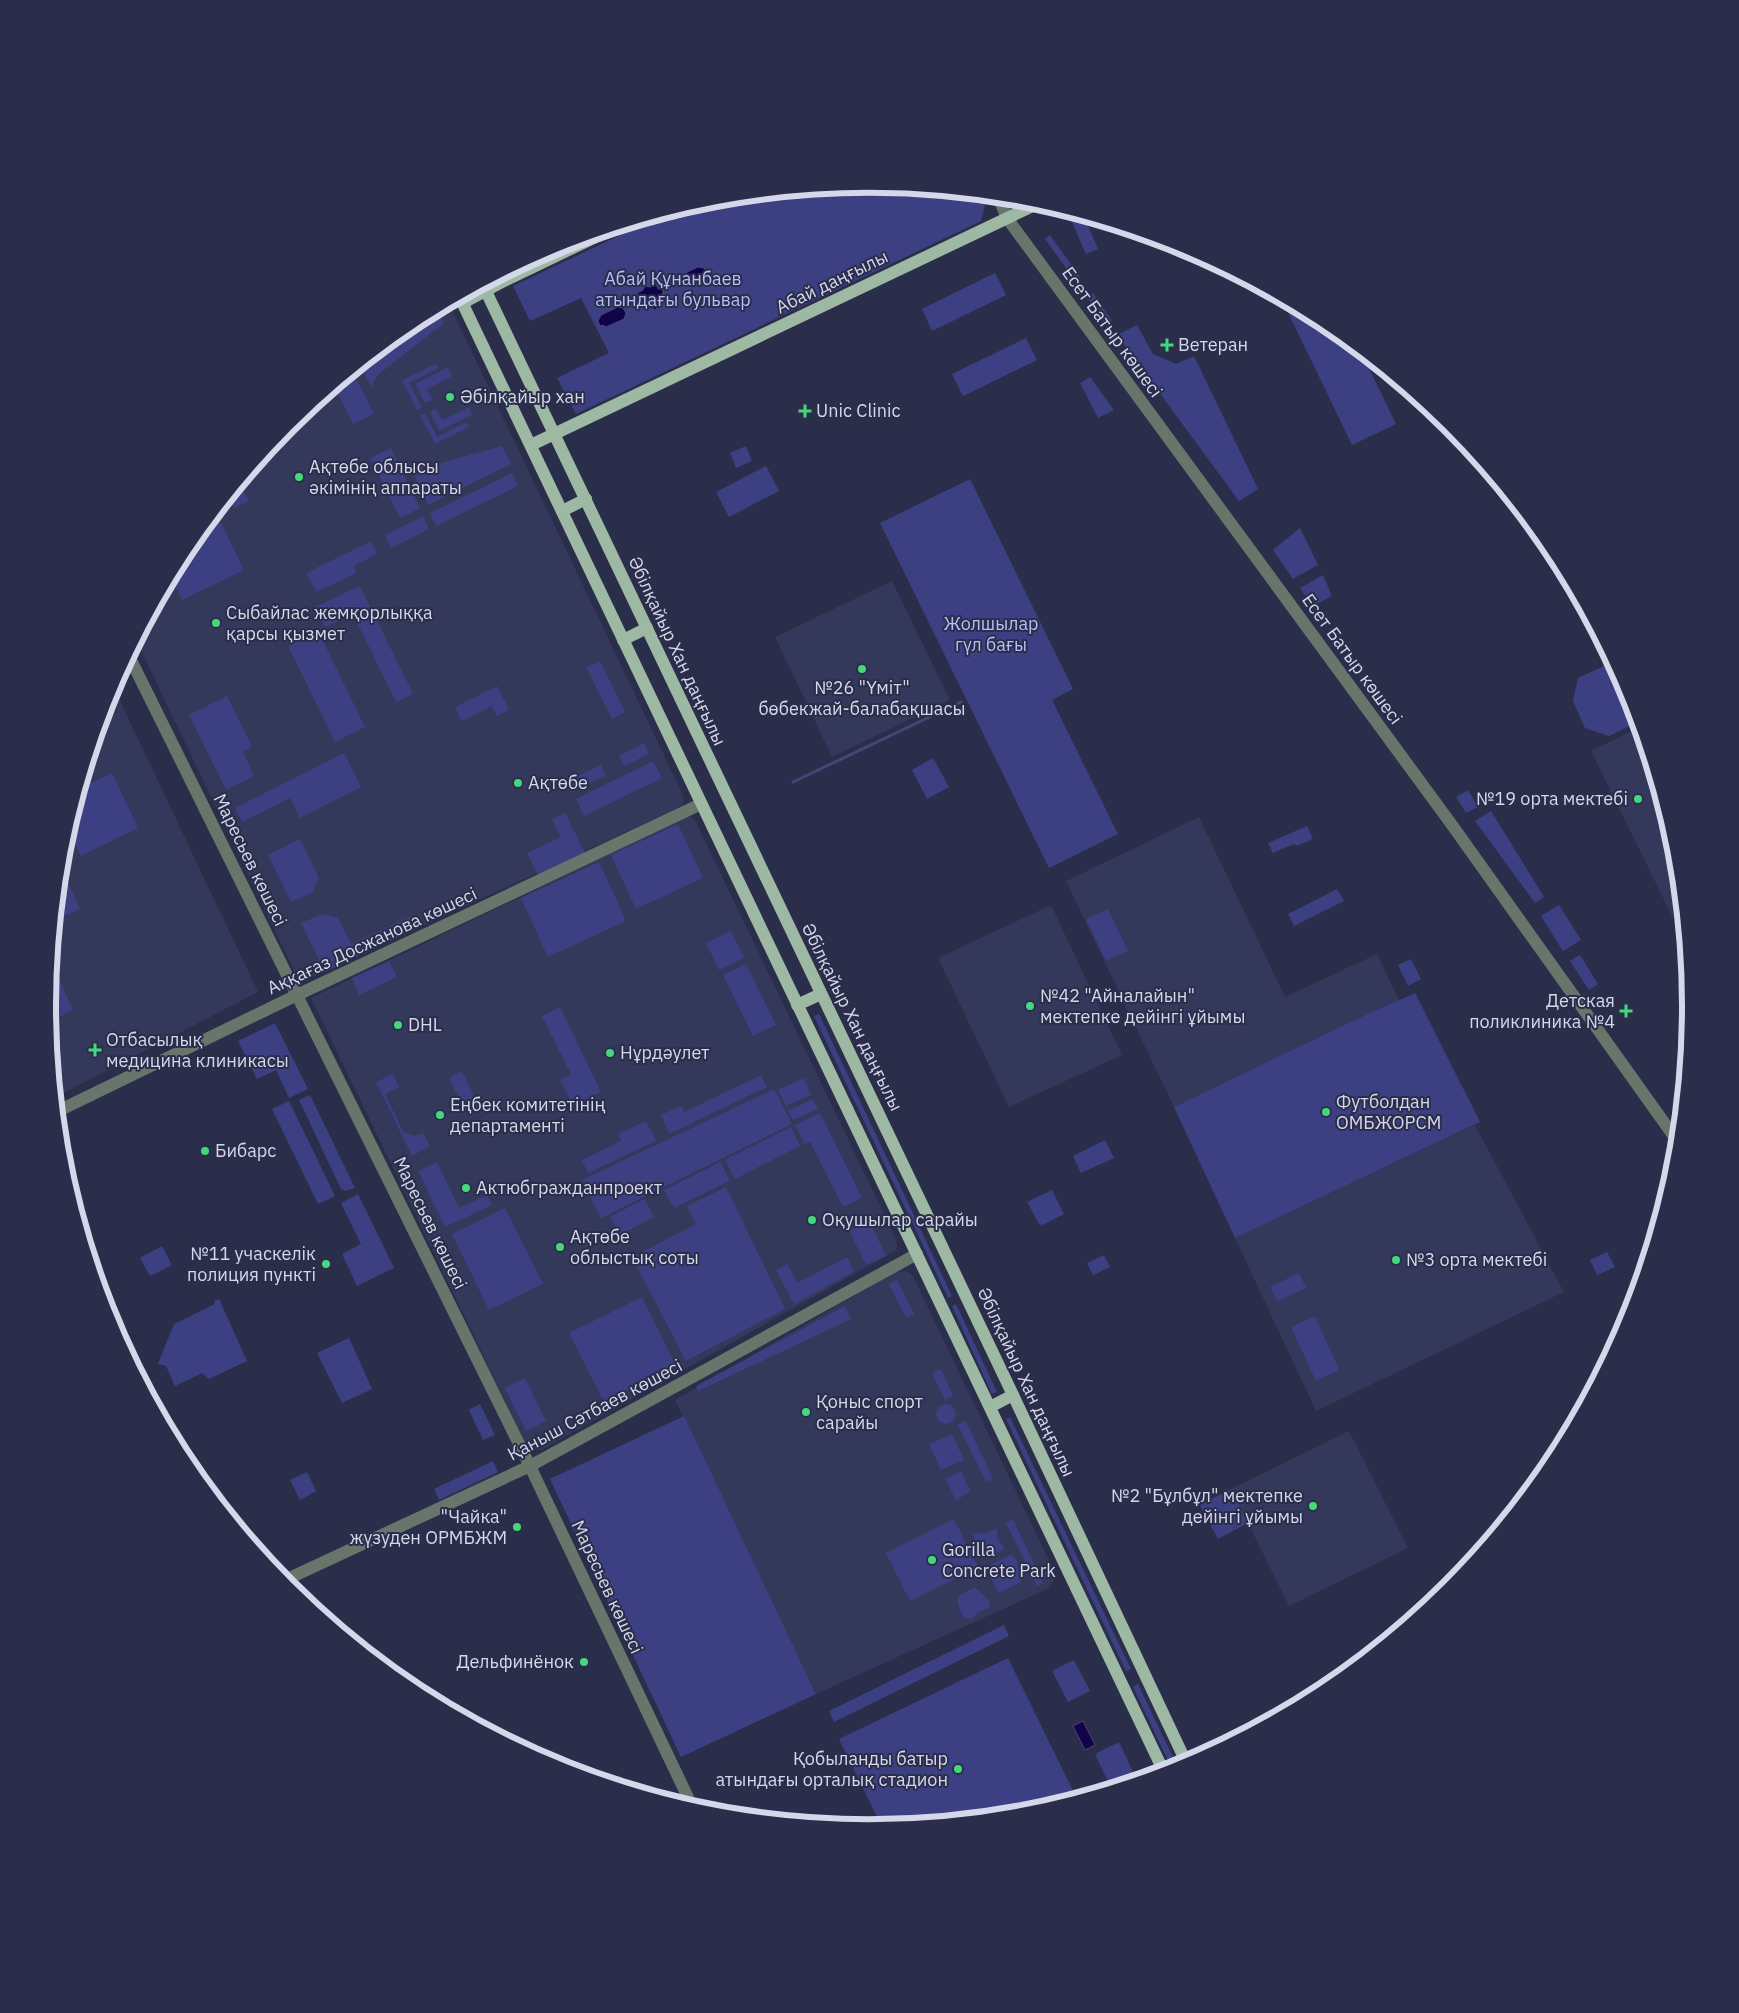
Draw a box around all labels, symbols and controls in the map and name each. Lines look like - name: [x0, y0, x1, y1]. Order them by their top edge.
- street label: Абай даңғылы: [772, 244, 892, 319]
- street label: Есет Батыр көшесі: [1057, 262, 1168, 402]
- park label: Абай Құнанбаев атындағы бульвар: [595, 267, 751, 311]
- place label: Ветеран: [1178, 333, 1248, 356]
- marker: Ветеран: [1160, 338, 1174, 352]
- place label: Әбілқайыр хан: [460, 385, 585, 408]
- marker: Әбілқайыр хан: [444, 391, 456, 403]
- place label: Unic Clinic: [816, 399, 901, 422]
- marker: Unic Clinic: [798, 404, 812, 418]
- place label: Ақтөбе облысы әкімінің аппараты: [309, 455, 462, 499]
- marker: Ақтөбе облысы әкімінің аппараты: [293, 471, 305, 483]
- street label: Әбілқайыр Хан даңғылы: [623, 552, 732, 749]
- street label: Есет Батыр көшесі: [1297, 589, 1408, 729]
- place label: Сыбайлас жемқорлыққа қарсы қызмет: [226, 601, 433, 645]
- park label: Жолшылар гүл бағы: [944, 612, 1038, 656]
- marker: Сыбайлас жемқорлыққа қарсы қызмет: [210, 617, 222, 629]
- marker: №26 "Үміт" бөбекжай-балабақшасы: [856, 663, 868, 675]
- place label: №26 "Үміт" бөбекжай-балабақшасы: [758, 676, 966, 720]
- place label: Ақтөбе: [528, 771, 588, 794]
- marker: Ақтөбе: [512, 777, 524, 789]
- place label: №19 орта мектебі: [1476, 787, 1628, 810]
- street label: Маресьев көшесі: [208, 790, 292, 930]
- marker: №19 орта мектебі: [1632, 793, 1644, 805]
- street label: Аққағаз Досжанова көшесі: [263, 882, 480, 999]
- street label: Әбілқайыр Хан даңғылы: [797, 919, 908, 1115]
- place label: №42 "Айналайын" мектепке дейінгі ұйымы: [1040, 984, 1245, 1028]
- place label: Детская поликлиника №4: [1469, 989, 1615, 1033]
- marker: №42 "Айналайын" мектепке дейінгі ұйымы: [1024, 1000, 1036, 1012]
- marker: Детская поликлиника №4: [1619, 1004, 1633, 1018]
- place label: DHL: [408, 1013, 442, 1036]
- marker: DHL: [392, 1019, 404, 1031]
- place label: Отбасылық медицина клиникасы: [106, 1028, 289, 1072]
- place label: Нұрдәулет: [620, 1041, 710, 1064]
- marker: Отбасылық медицина клиникасы: [88, 1043, 102, 1057]
- marker: Нұрдәулет: [604, 1047, 616, 1059]
- place label: Футболдан ОМБЖОРСМ: [1336, 1090, 1441, 1134]
- place label: Еңбек комитетінің департаменті: [450, 1093, 606, 1137]
- marker: Футболдан ОМБЖОРСМ: [1320, 1106, 1332, 1118]
- marker: Еңбек комитетінің департаменті: [434, 1109, 446, 1121]
- place label: Бибарс: [215, 1139, 276, 1162]
- marker: Бибарс: [199, 1145, 211, 1157]
- street label: Маресьев көшесі: [388, 1153, 472, 1293]
- place label: Актюбгражданпроект: [476, 1176, 663, 1199]
- marker: Актюбгражданпроект: [460, 1182, 472, 1194]
- place label: Оқушылар сарайы: [822, 1208, 978, 1231]
- marker: Оқушылар сарайы: [806, 1214, 818, 1226]
- place label: Ақтөбе облыстық соты: [570, 1225, 699, 1269]
- marker: Ақтөбе облыстық соты: [554, 1241, 566, 1253]
- place label: №11 учаскелік полиция пункті: [187, 1242, 316, 1286]
- place label: №3 орта мектебі: [1406, 1248, 1547, 1271]
- marker: №3 орта мектебі: [1390, 1254, 1402, 1266]
- marker: №11 учаскелік полиция пункті: [320, 1258, 332, 1270]
- street label: Әбілқайыр Хан даңғылы: [972, 1283, 1081, 1480]
- street label: Қаныш Сәтбаев көшесі: [503, 1354, 686, 1465]
- place label: Қоныс спорт сарайы: [816, 1390, 923, 1434]
- marker: Қоныс спорт сарайы: [800, 1406, 812, 1418]
- place label: №2 "Бұлбұл" мектепке дейінгі ұйымы: [1111, 1484, 1303, 1528]
- marker: №2 "Бұлбұл" мектепке дейінгі ұйымы: [1307, 1500, 1319, 1512]
- place label: "Чайка" жүзуден ОРМБЖМ: [350, 1505, 507, 1549]
- street label: Маресьев көшесі: [566, 1516, 648, 1657]
- marker: "Чайка" жүзуден ОРМБЖМ: [511, 1521, 523, 1533]
- place label: Gorilla Concrete Park: [942, 1538, 1056, 1582]
- marker: Gorilla Concrete Park: [926, 1554, 938, 1566]
- place label: Дельфинёнок: [456, 1650, 574, 1673]
- marker: Дельфинёнок: [578, 1656, 590, 1668]
- place label: Қобыланды батыр атындағы орталық стадион: [716, 1747, 948, 1791]
- marker: Қобыланды батыр атындағы орталық стадион: [952, 1763, 964, 1775]

